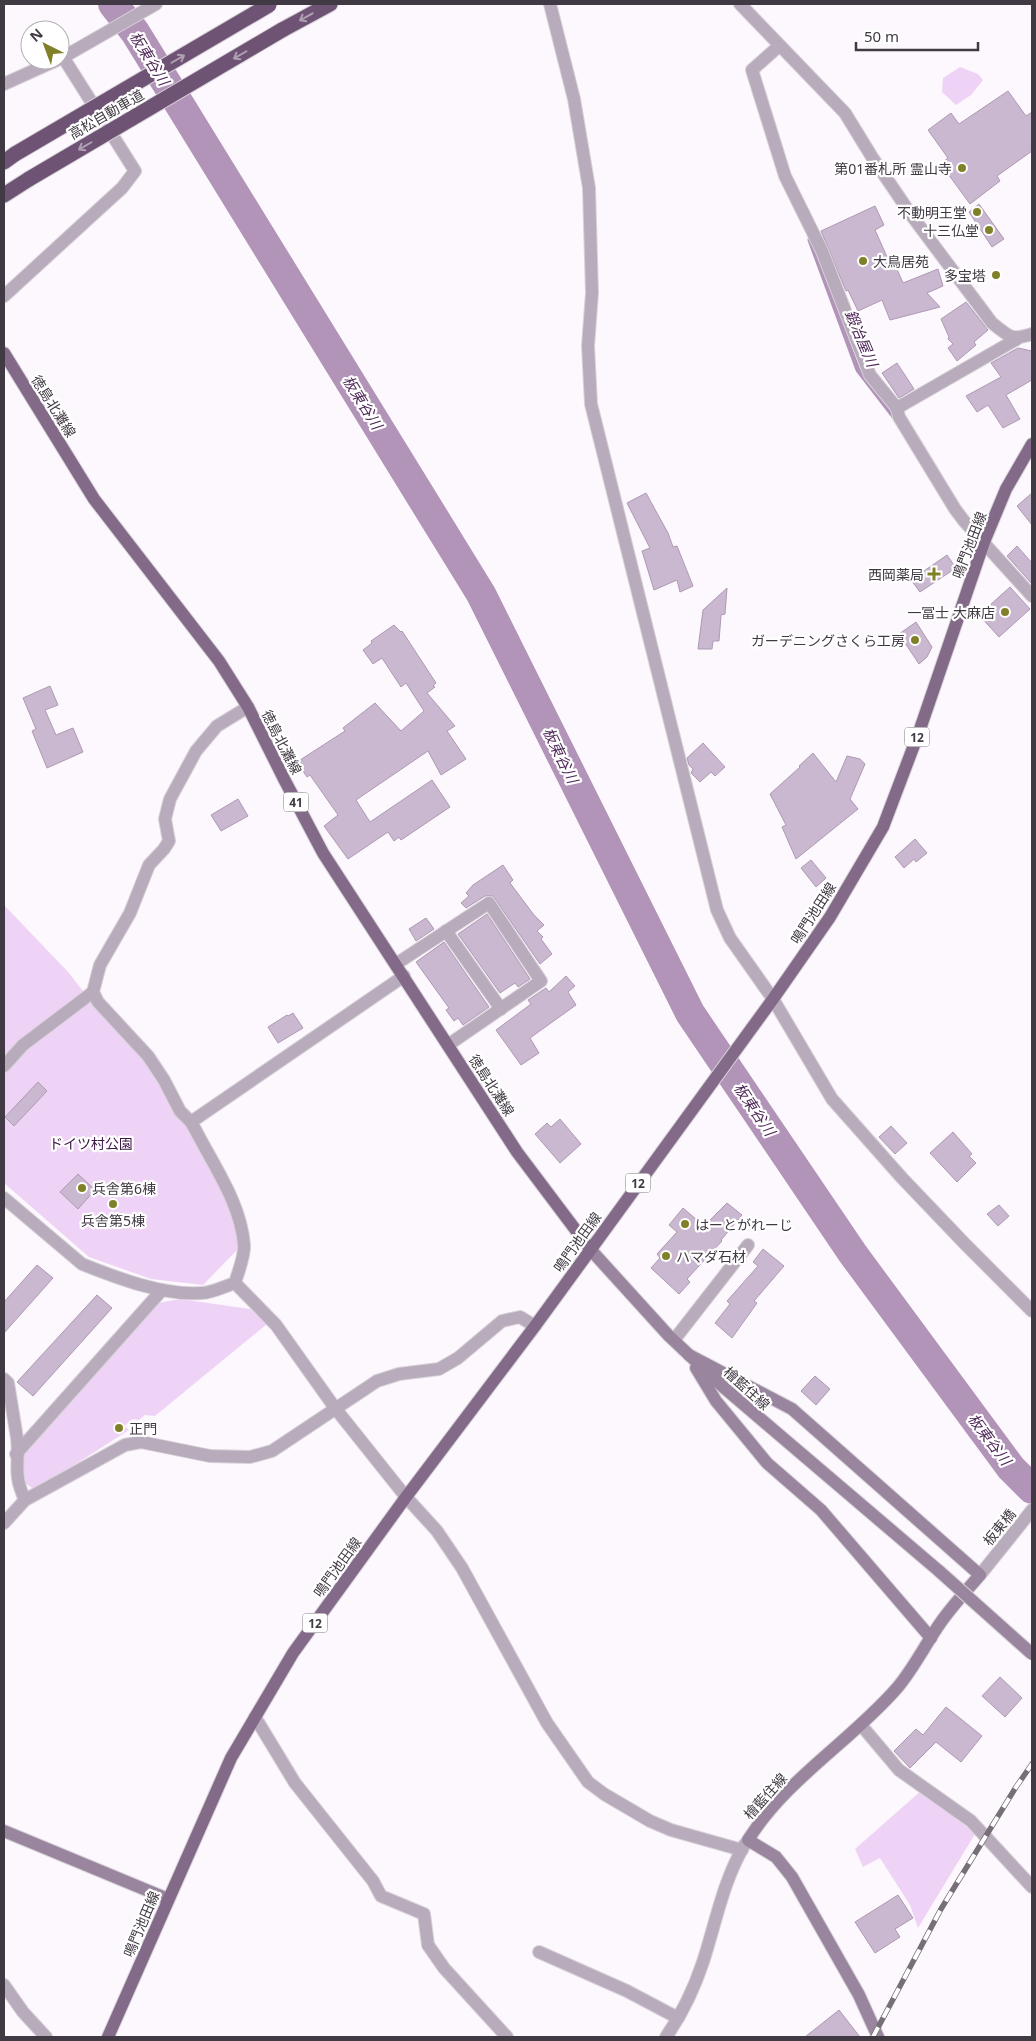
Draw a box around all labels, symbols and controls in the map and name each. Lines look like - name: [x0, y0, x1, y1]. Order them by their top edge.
- one-way arrow: [299, 13, 314, 22]
- north arrow: [20, 20, 70, 70]
- scale bar: [856, 20, 978, 52]
- text: N: [25, 24, 47, 46]
- text: 50 m: [864, 26, 899, 46]
- water label: 板東谷川: [126, 27, 175, 90]
- one-way arrow: [233, 50, 247, 60]
- one-way arrow: [170, 53, 184, 63]
- street label: 高松自動車道: [65, 85, 147, 143]
- one-way arrow: [78, 141, 92, 151]
- place label: 第01番札所 霊山寺: [834, 159, 952, 178]
- marker: 第01番札所 霊山寺: [956, 162, 968, 174]
- place label: 不動明王堂: [897, 203, 967, 222]
- marker: 不動明王堂: [971, 206, 983, 218]
- place label: 十三仏堂: [923, 221, 979, 240]
- marker: 十三仏堂: [983, 224, 995, 236]
- place label: 大鳥居苑: [873, 252, 929, 271]
- marker: 大鳥居苑: [857, 255, 869, 267]
- place label: 多宝塔: [944, 266, 986, 285]
- marker: 多宝塔: [990, 269, 1002, 281]
- water label: 鍛冶屋川: [841, 306, 884, 371]
- street label: 徳島北灘線: [27, 371, 81, 441]
- water label: 板東谷川: [339, 371, 388, 434]
- street label: 鳴門池田線: [948, 509, 990, 581]
- place label: 西岡薬局: [868, 565, 924, 584]
- marker: 西岡薬局: [928, 568, 940, 580]
- place label: 一冨士 大麻店: [907, 603, 995, 622]
- marker: 一冨士 大麻店: [999, 606, 1011, 618]
- place label: ガーデニングさくら工房: [751, 631, 905, 650]
- marker: ガーデニングさくら工房: [909, 634, 921, 646]
- street label: 徳島北灘線: [258, 707, 306, 777]
- water label: 板東谷川: [539, 724, 584, 788]
- road number: 12: [904, 728, 930, 746]
- road number: 41: [284, 792, 308, 812]
- street label: 鳴門池田線: [786, 878, 840, 948]
- street label: 徳島北灘線: [465, 1050, 519, 1120]
- water label: 板東谷川: [730, 1079, 781, 1141]
- park label: ドイツ村公園: [49, 1134, 133, 1153]
- road number: 12: [626, 1174, 650, 1192]
- place label: 兵舎第6棟: [92, 1179, 156, 1198]
- marker: 兵舎第6棟: [76, 1182, 88, 1194]
- marker: 兵舎第5棟: [107, 1198, 119, 1210]
- street label: 鳴門池田線: [549, 1208, 605, 1276]
- place label: 兵舎第5棟: [81, 1211, 145, 1230]
- place label: はーとがれーじ: [695, 1215, 793, 1234]
- marker: はーとがれーじ: [679, 1218, 691, 1230]
- place label: ハマダ石材: [676, 1247, 746, 1266]
- marker: ハマダ石材: [660, 1250, 672, 1262]
- street label: 檜藍住線: [720, 1362, 774, 1414]
- water label: 板東谷川: [964, 1409, 1017, 1471]
- place label: 正門: [129, 1419, 157, 1438]
- marker: 正門: [113, 1422, 125, 1434]
- street label: 板東橋: [978, 1505, 1020, 1549]
- street label: 鳴門池田線: [309, 1533, 365, 1601]
- road number: 12: [302, 1614, 328, 1632]
- street label: 檜藍住線: [739, 1769, 791, 1823]
- street label: 鳴門池田線: [119, 1888, 163, 1960]

